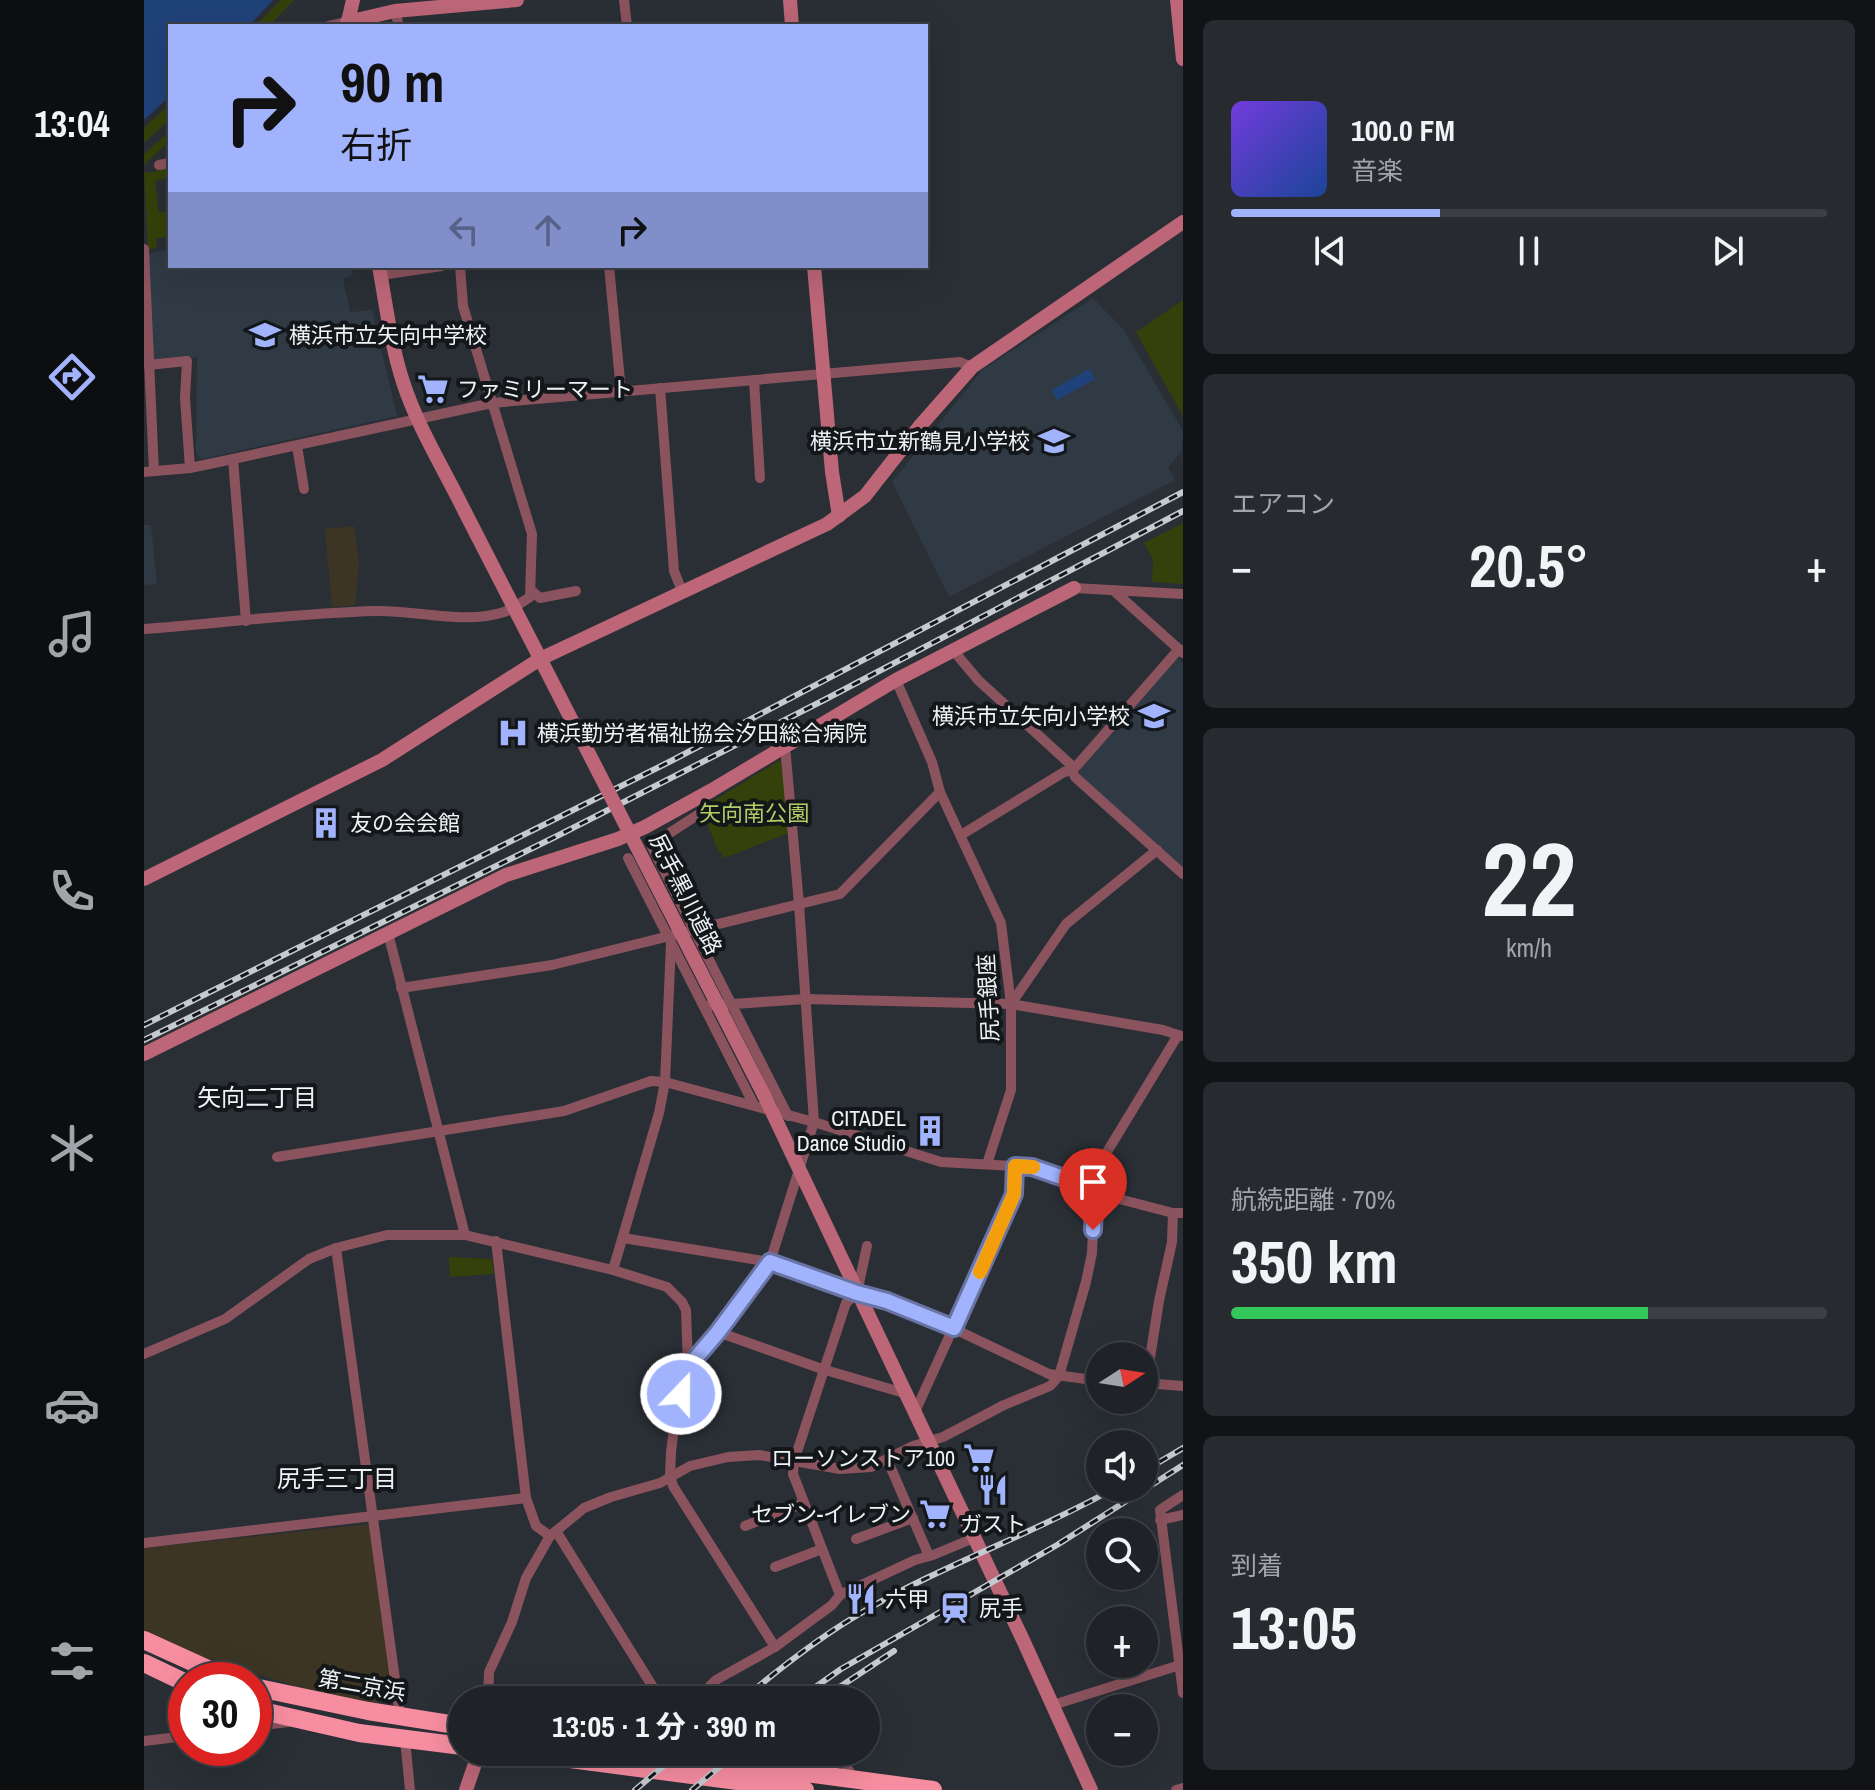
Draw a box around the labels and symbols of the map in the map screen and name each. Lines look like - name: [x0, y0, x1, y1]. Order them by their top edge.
- school or university icon: 横浜市立矢向中学校: [248, 318, 282, 352]
- place label: 横浜市立矢向中学校: [289, 320, 487, 350]
- supermarket icon: ファミリーマート: [416, 372, 450, 406]
- place label: ファミリーマート: [457, 374, 633, 404]
- school or university icon: 横浜市立新鶴見小学校: [1037, 424, 1071, 458]
- place label: 横浜市立新鶴見小学校: [810, 426, 1030, 456]
- school or university icon: 横浜市立矢向小学校: [1137, 699, 1171, 733]
- place label: 横浜市立矢向小学校: [932, 701, 1130, 731]
- hospital icon: 横浜勤労者福祉協会汐田総合病院: [496, 716, 530, 750]
- place label: 横浜勤労者福祉協会汐田総合病院: [537, 718, 867, 748]
- park label: 矢向南公園: [699, 798, 809, 828]
- building icon: 友の会会館: [309, 806, 343, 840]
- place label: 友の会会館: [350, 808, 460, 838]
- street label: 尻手黒川道路: [643, 828, 729, 960]
- street label: 尻手銀座: [971, 953, 1005, 1043]
- district label: 矢向二丁目: [197, 1081, 317, 1113]
- place label: CITADEL Dance Studio: [797, 1103, 906, 1158]
- building icon: CITADEL Dance Studio: [913, 1114, 947, 1148]
- pin: [1059, 1148, 1127, 1230]
- north arrow: [1086, 1342, 1158, 1414]
- position arrow: [639, 1352, 723, 1436]
- supermarket icon: ローソンストア100: [962, 1441, 996, 1475]
- place label: ローソンストア100: [771, 1443, 955, 1473]
- district label: 尻手三丁目: [277, 1462, 397, 1494]
- restaurant icon: ガスト: [976, 1473, 1010, 1507]
- supermarket icon: セブン-イレブン: [918, 1497, 952, 1531]
- place label: セブン-イレブン: [751, 1499, 911, 1529]
- place label: ガスト: [960, 1509, 1026, 1539]
- restaurant icon: 六甲: [844, 1582, 878, 1616]
- place label: 六甲: [885, 1584, 929, 1614]
- station icon: 尻手: [938, 1591, 972, 1625]
- place label: 尻手: [979, 1593, 1023, 1623]
- speed limit sign: 30: [168, 1662, 272, 1766]
- street label: 第二京浜: [316, 1663, 408, 1707]

